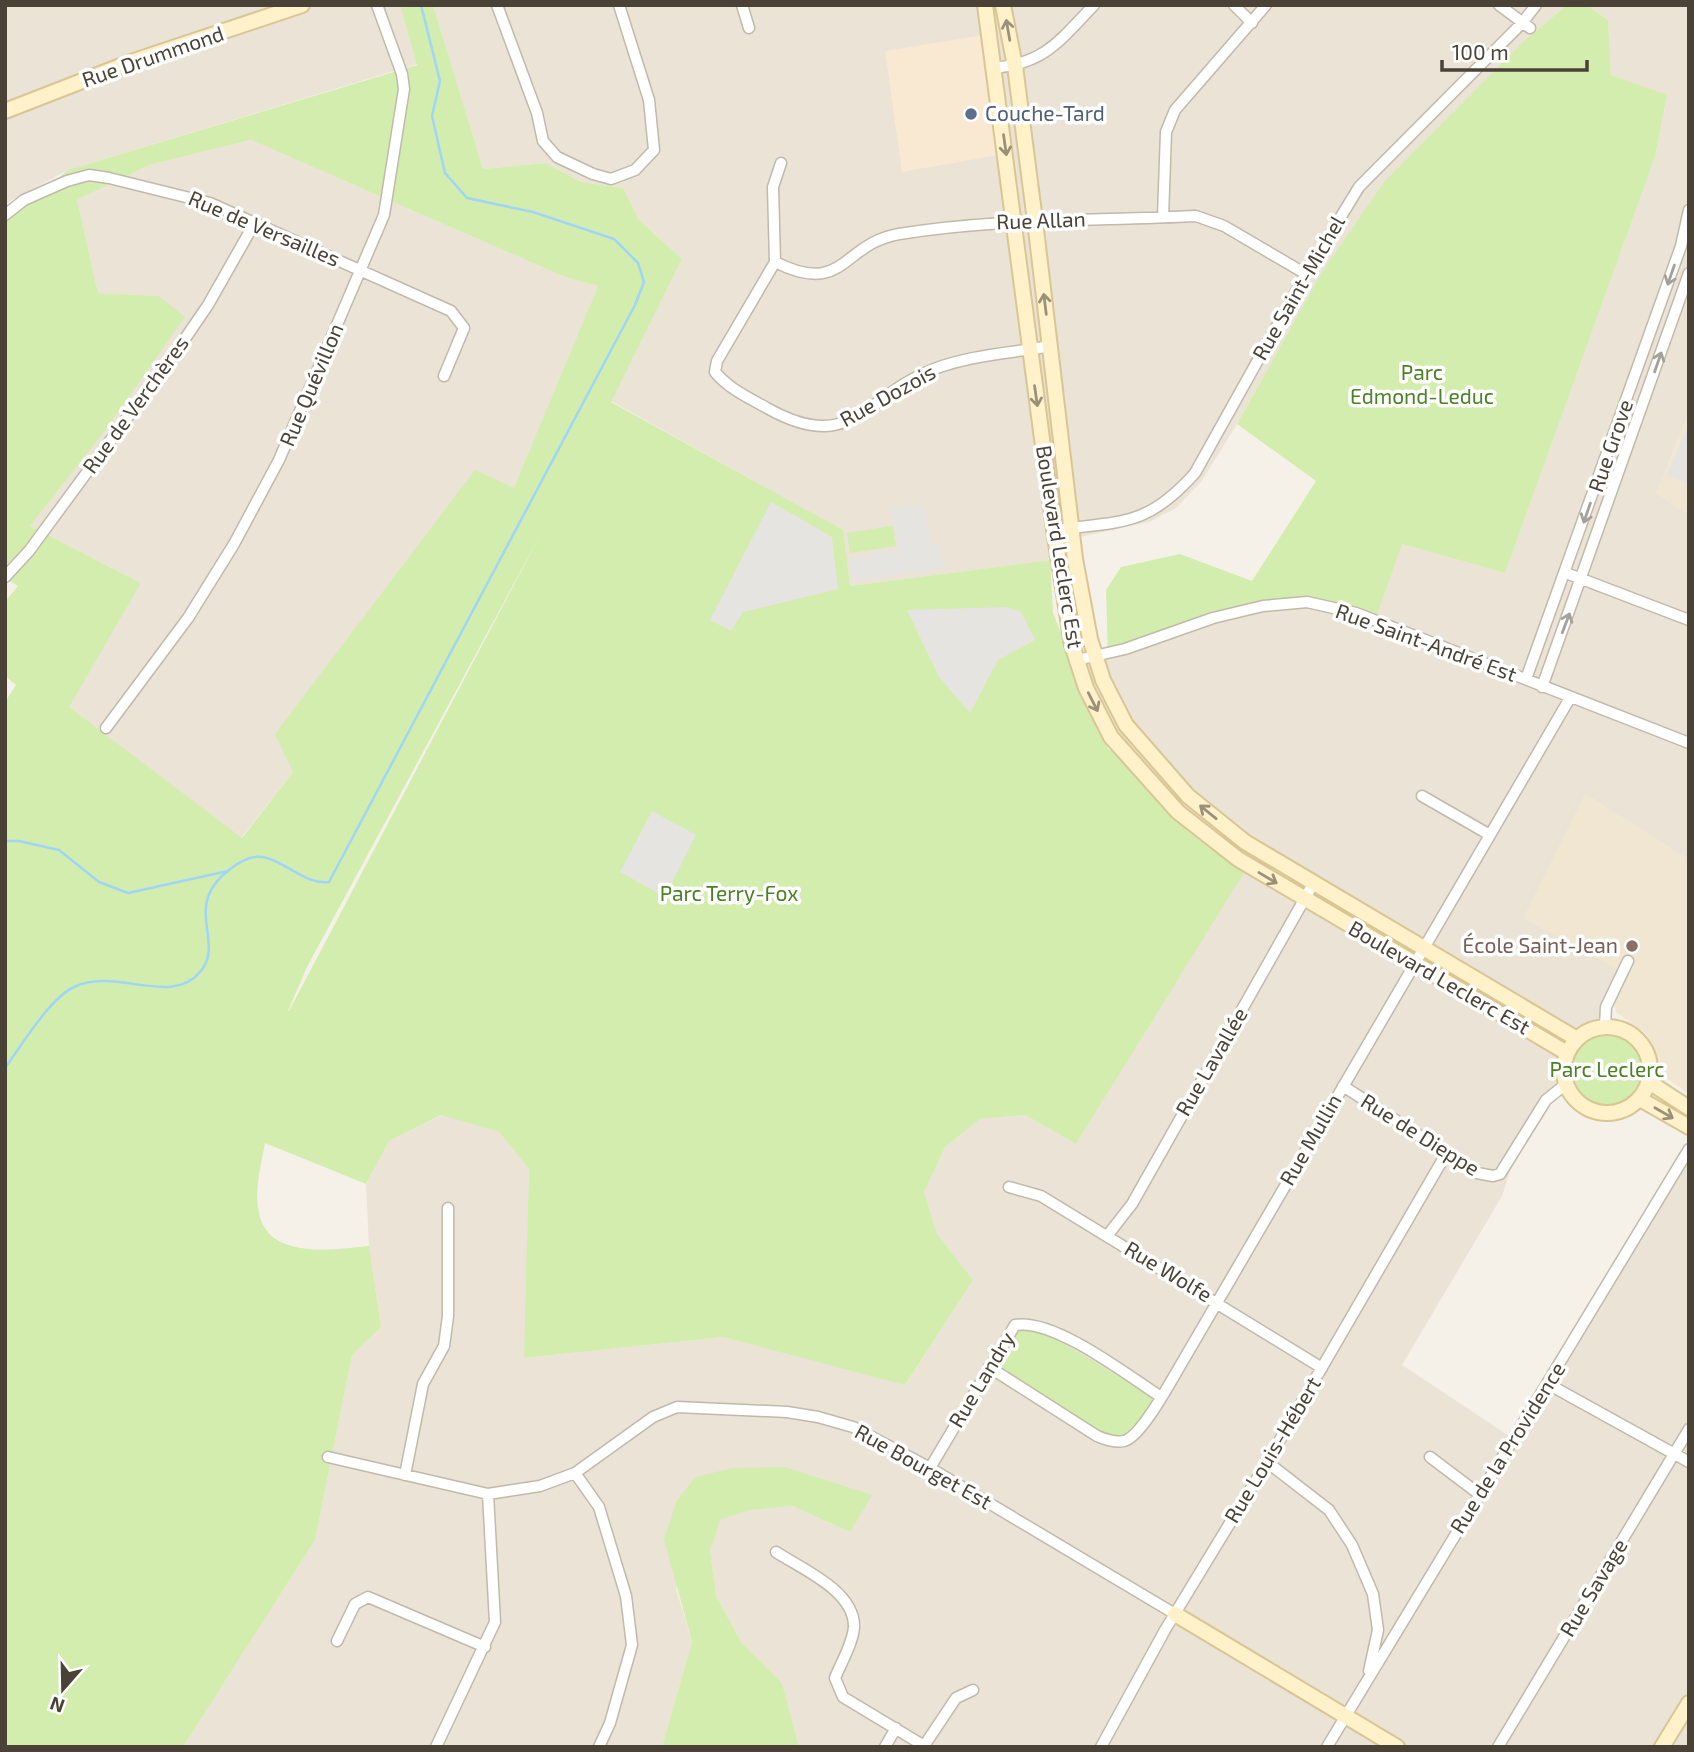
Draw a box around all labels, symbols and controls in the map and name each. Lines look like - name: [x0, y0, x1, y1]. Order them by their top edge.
- one-way arrow: [1001, 19, 1014, 42]
- street label: Rue Drummond: [78, 20, 227, 92]
- scale bar: [1442, 28, 1587, 72]
- text: 100 m: [1452, 39, 1509, 64]
- place label: Couche-Tard: [985, 100, 1105, 125]
- marker: Couche-Tard: [963, 106, 979, 122]
- one-way arrow: [998, 134, 1011, 156]
- street label: Rue de Versailles: [185, 184, 344, 271]
- street label: Rue Allan: [996, 205, 1086, 234]
- street label: Rue Saint-Michel: [1246, 210, 1350, 364]
- one-way arrow: [1663, 264, 1676, 286]
- one-way arrow: [1038, 294, 1051, 316]
- street label: Rue Quévillon: [274, 319, 349, 450]
- street label: Rue de Verchères: [77, 331, 193, 478]
- one-way arrow: [1653, 351, 1665, 373]
- street label: Rue Dozois: [835, 358, 939, 431]
- park label: Parc Edmond-Leduc: [1350, 359, 1494, 408]
- one-way arrow: [1030, 384, 1043, 406]
- street label: Rue Grove: [1582, 396, 1637, 495]
- street label: Boulevard Leclerc Est: [1032, 443, 1089, 650]
- one-way arrow: [1580, 502, 1592, 524]
- street label: Rue Saint-André Est: [1333, 597, 1520, 686]
- one-way arrow: [1561, 612, 1573, 634]
- one-way arrow: [1087, 691, 1101, 712]
- one-way arrow: [1200, 805, 1218, 820]
- one-way arrow: [1258, 871, 1278, 885]
- park label: Parc Terry-Fox: [660, 880, 798, 905]
- street label: Boulevard Leclerc Est: [1345, 915, 1535, 1039]
- place label: École Saint-Jean: [1463, 932, 1618, 957]
- marker: École Saint-Jean: [1624, 938, 1640, 954]
- street label: Rue Lavallée: [1170, 1003, 1252, 1120]
- park label: Parc Leclerc: [1549, 1056, 1665, 1081]
- street label: Rue de Dieppe: [1357, 1087, 1485, 1180]
- street label: Rue Mullin: [1274, 1089, 1346, 1189]
- one-way arrow: [1654, 1106, 1674, 1120]
- street label: Rue Wolfe: [1121, 1235, 1217, 1306]
- street label: Rue Landry: [942, 1327, 1019, 1432]
- street label: Rue de la Providence: [1444, 1357, 1570, 1537]
- street label: Rue Louis-Hébert: [1218, 1372, 1325, 1527]
- street label: Rue Bourget Est: [851, 1418, 996, 1514]
- street label: Rue Savage: [1554, 1534, 1632, 1641]
- north arrow: [28, 1654, 98, 1724]
- text: N: [47, 1692, 67, 1719]

